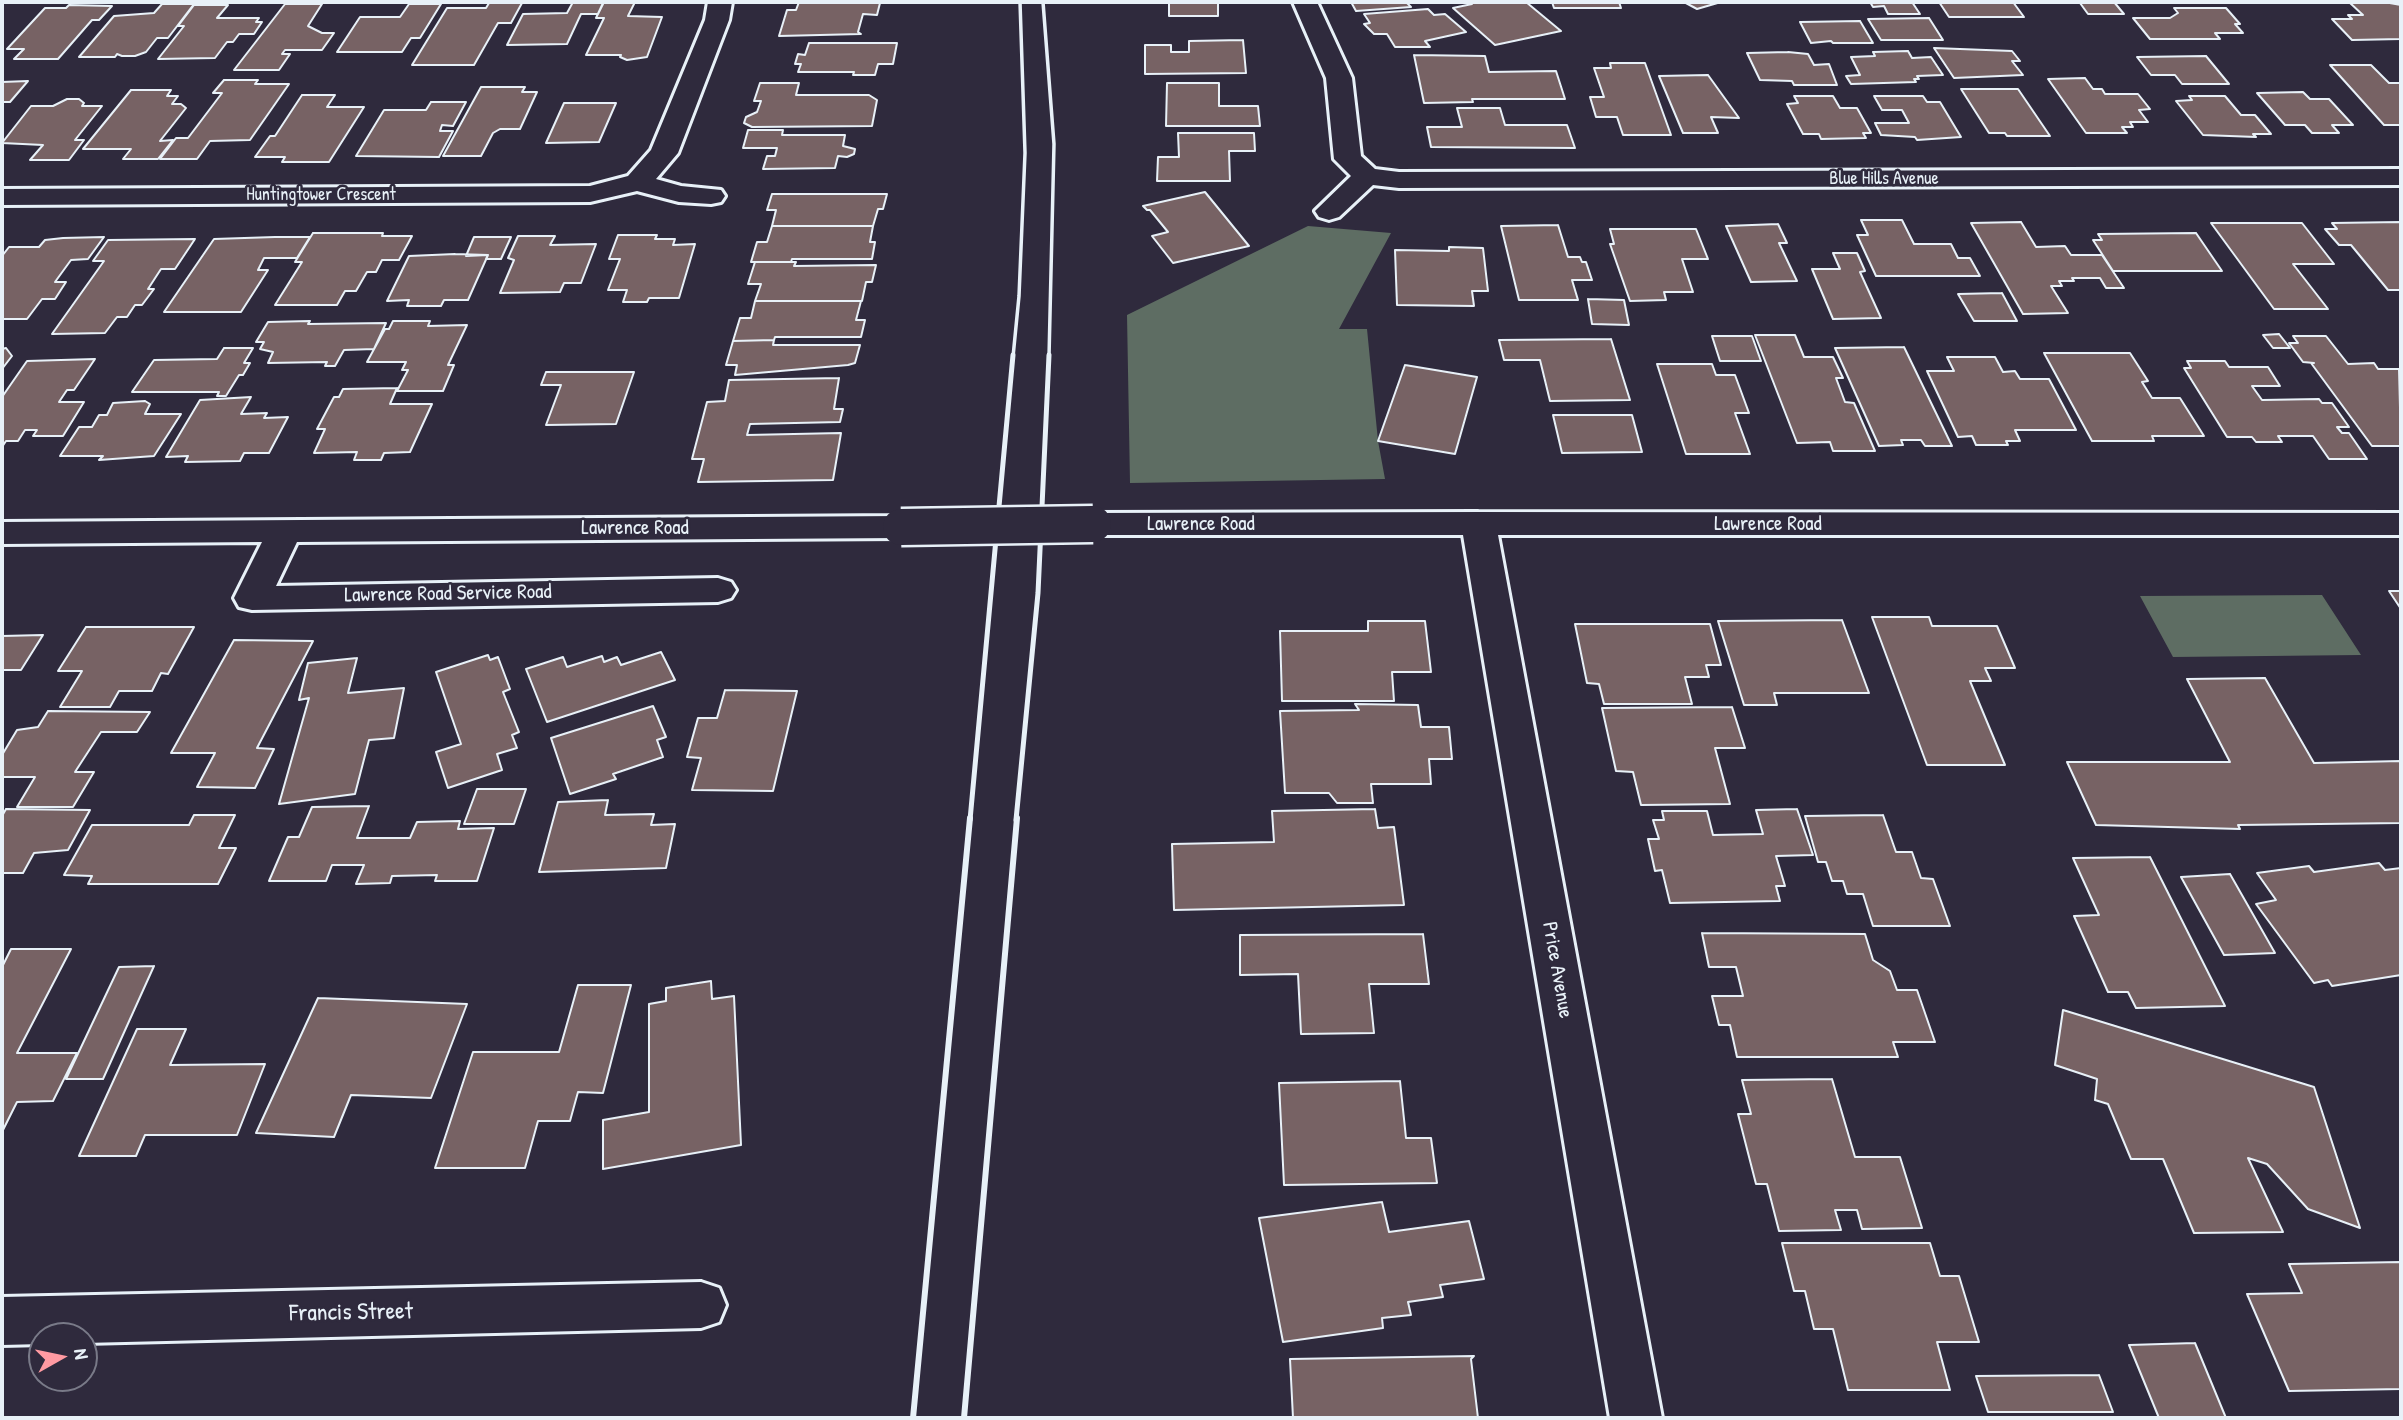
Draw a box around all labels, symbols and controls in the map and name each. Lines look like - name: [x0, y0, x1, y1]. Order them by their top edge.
- street label: Blue Hills Avenue: [1829, 168, 1939, 190]
- street label: Huntingtower Crescent: [246, 184, 396, 206]
- street label: Lawrence Road: [1147, 511, 1255, 537]
- street label: Lawrence Road: [1714, 511, 1822, 537]
- street label: Lawrence Road: [581, 515, 689, 541]
- street label: Lawrence Road Service Road: [344, 580, 552, 608]
- street label: Price Avenue: [1536, 920, 1578, 1020]
- street label: Francis Street: [289, 1298, 413, 1328]
- north arrow: [28, 1322, 98, 1392]
- text: N: [68, 1347, 95, 1361]

